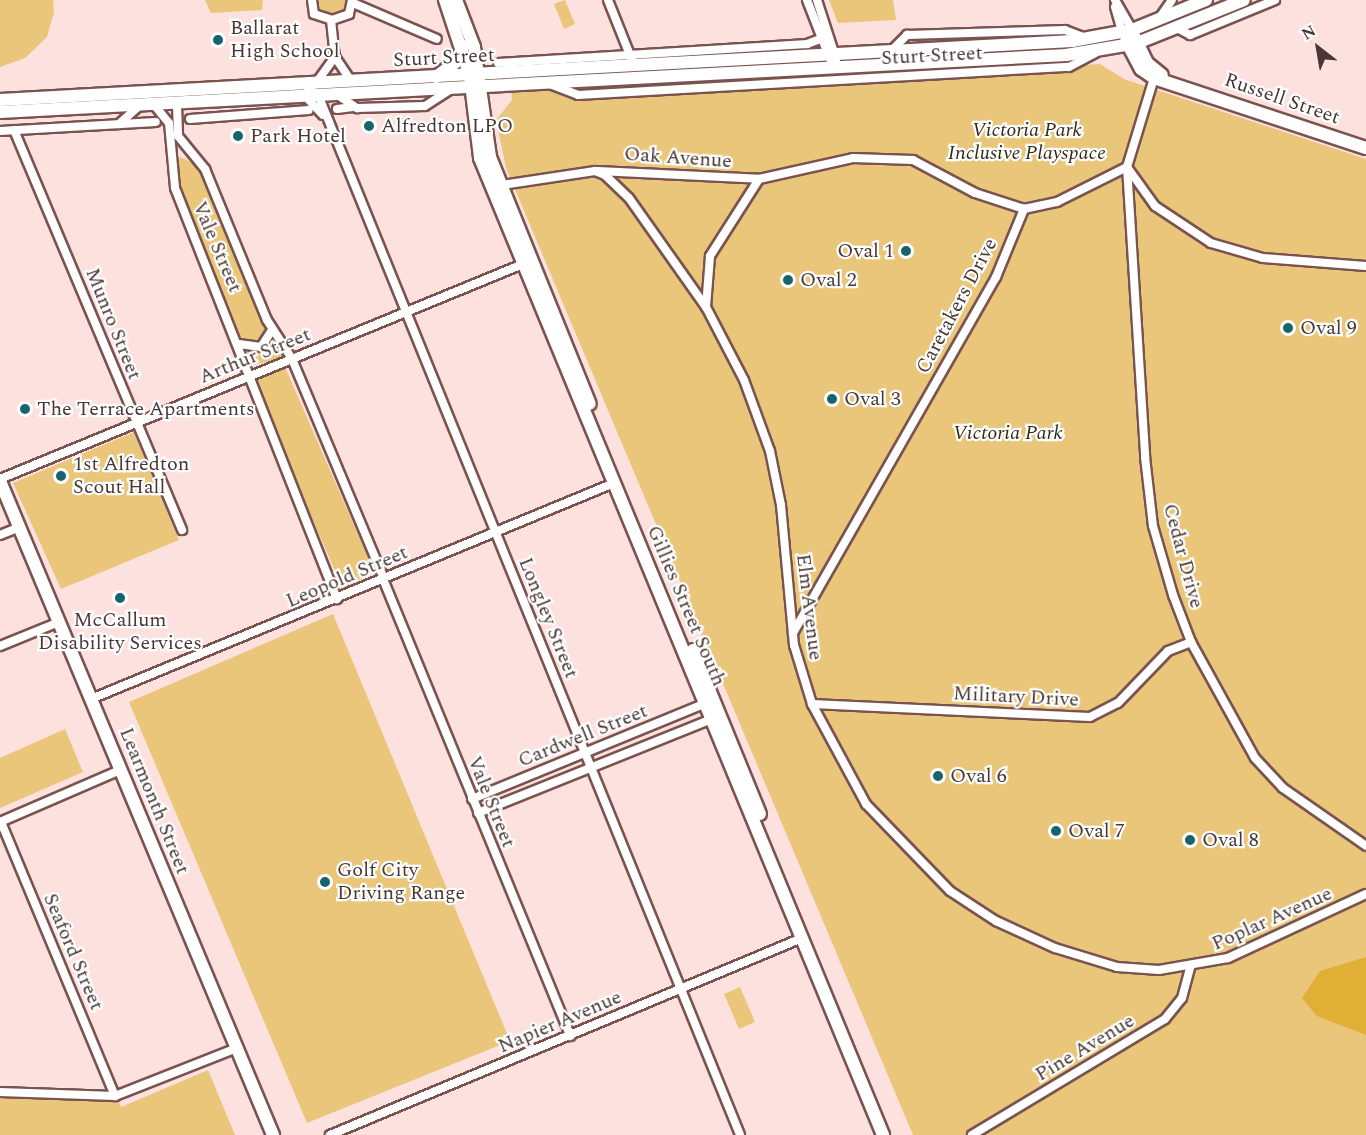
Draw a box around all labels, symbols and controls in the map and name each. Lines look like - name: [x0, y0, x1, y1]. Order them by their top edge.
- place label: Ballarat High School: [230, 16, 340, 63]
- north arrow: [1288, 18, 1348, 78]
- text: N: [1297, 19, 1321, 46]
- marker: Ballarat High School: [211, 33, 225, 47]
- street label: Sturt Street: [881, 41, 983, 71]
- street label: Sturt Street: [393, 43, 495, 73]
- street label: Russell Street: [1221, 68, 1343, 130]
- place label: Alfredton LPO: [381, 114, 513, 138]
- park label: Victoria Park Inclusive Playspace: [948, 118, 1106, 165]
- marker: Alfredton LPO: [362, 119, 376, 133]
- place label: Park Hotel: [250, 124, 346, 148]
- marker: Park Hotel: [231, 129, 245, 143]
- street label: Oak Avenue: [623, 142, 733, 174]
- street label: Vale Street: [187, 198, 247, 296]
- street label: Caretakers Drive: [911, 234, 1003, 378]
- place label: Oval 1: [837, 239, 894, 263]
- marker: Oval 1: [899, 244, 913, 258]
- street label: Munro Street: [80, 265, 146, 383]
- place label: Oval 2: [800, 268, 857, 292]
- marker: Oval 2: [781, 273, 795, 287]
- place label: Oval 9: [1300, 316, 1357, 340]
- marker: Oval 9: [1281, 321, 1295, 335]
- street label: Arthur Street: [196, 323, 314, 389]
- place label: Oval 3: [844, 387, 901, 411]
- marker: Oval 3: [825, 392, 839, 406]
- place label: The Terrace Apartments: [37, 397, 255, 421]
- marker: The Terrace Apartments: [18, 402, 32, 416]
- park label: Victoria Park: [953, 421, 1063, 445]
- place label: 1st Alfredton Scout Hall: [73, 452, 189, 499]
- marker: 1st Alfredton Scout Hall: [54, 469, 68, 483]
- street label: Cedar Drive: [1158, 501, 1208, 611]
- street label: Gillies Street South: [641, 522, 731, 690]
- street label: Leopold Street: [283, 541, 411, 613]
- street label: Elm Avenue: [791, 552, 827, 662]
- street label: Longley Street: [513, 554, 583, 682]
- marker: McCallum Disability Services: [113, 591, 127, 605]
- place label: McCallum Disability Services: [38, 608, 202, 655]
- street label: Military Drive: [952, 682, 1080, 712]
- street label: Cardwell Street: [515, 699, 651, 773]
- street label: Learmonth Street: [114, 724, 194, 878]
- street label: Vale Street: [462, 753, 520, 851]
- place label: Oval 6: [950, 764, 1007, 788]
- marker: Oval 6: [931, 769, 945, 783]
- place label: Oval 7: [1068, 819, 1125, 843]
- marker: Oval 7: [1049, 824, 1063, 838]
- place label: Oval 8: [1202, 828, 1259, 852]
- marker: Oval 8: [1183, 833, 1197, 847]
- place label: Golf City Driving Range: [337, 858, 465, 905]
- marker: Golf City Driving Range: [318, 875, 332, 889]
- street label: Poplar Avenue: [1208, 882, 1336, 956]
- street label: Seaford Street: [38, 890, 108, 1014]
- street label: Napier Avenue: [495, 985, 625, 1059]
- street label: Pine Avenue: [1031, 1009, 1139, 1087]

